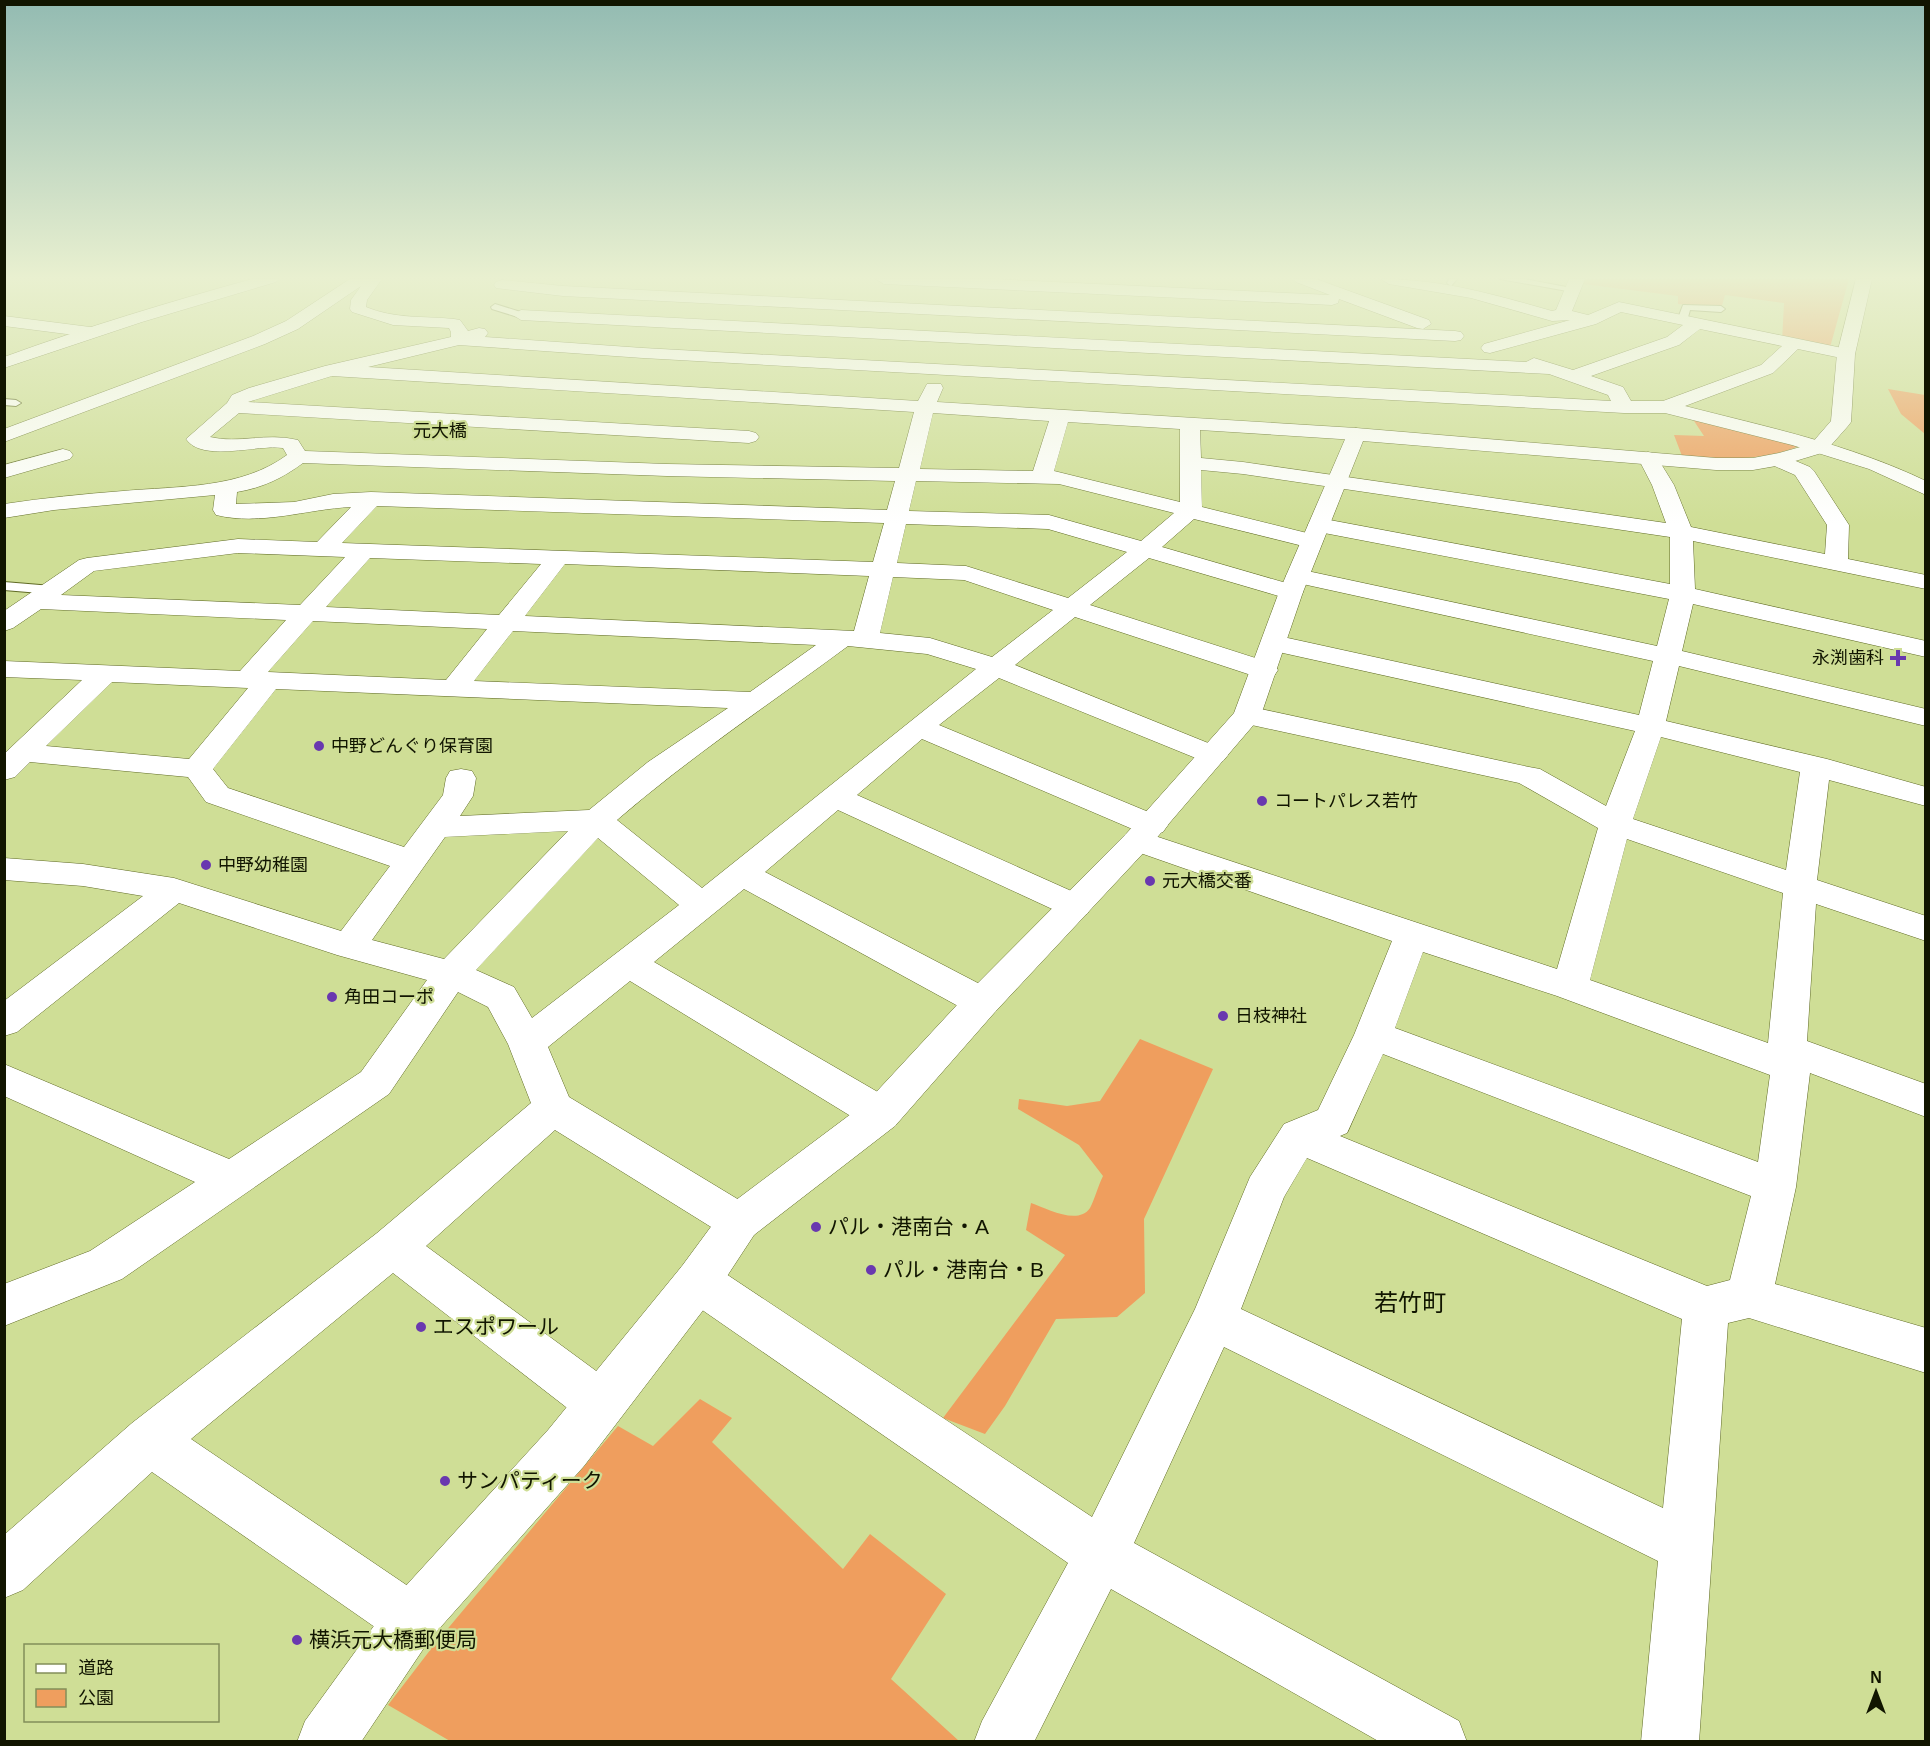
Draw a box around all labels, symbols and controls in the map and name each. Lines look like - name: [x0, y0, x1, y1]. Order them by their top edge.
- district label: 元大橋: [413, 421, 467, 441]
- place label: 永渕歯科: [1812, 648, 1884, 668]
- marker: 永渕歯科: [1889, 649, 1907, 667]
- place label: 中野どんぐり保育園: [331, 736, 493, 756]
- marker: 中野どんぐり保育園: [312, 739, 326, 753]
- place label: コートパレス若竹: [1274, 791, 1418, 811]
- marker: コートパレス若竹: [1255, 794, 1269, 808]
- place label: 中野幼稚園: [218, 855, 308, 875]
- marker: 中野幼稚園: [199, 858, 213, 872]
- place label: 元大橋交番: [1162, 871, 1252, 891]
- marker: 元大橋交番: [1143, 874, 1157, 888]
- place label: 角田コーポ: [344, 987, 434, 1007]
- marker: 角田コーポ: [325, 990, 339, 1004]
- place label: 日枝神社: [1235, 1006, 1307, 1026]
- marker: 日枝神社: [1216, 1009, 1230, 1023]
- place label: パル・港南台・A: [828, 1215, 989, 1238]
- marker: パル・港南台・A: [809, 1220, 823, 1234]
- place label: パル・港南台・B: [883, 1258, 1044, 1281]
- marker: パル・港南台・B: [864, 1263, 878, 1277]
- district label: 若竹町: [1374, 1289, 1446, 1316]
- place label: エスポワール: [433, 1315, 559, 1338]
- marker: エスポワール: [414, 1320, 428, 1334]
- place label: サンパティーク: [457, 1469, 603, 1492]
- marker: サンパティーク: [438, 1474, 452, 1488]
- place label: 横浜元大橋郵便局: [309, 1628, 477, 1651]
- marker: 横浜元大橋郵便局: [290, 1633, 304, 1647]
- legend: [24, 1644, 219, 1722]
- text: 道路: [78, 1658, 114, 1678]
- north arrow: [1846, 1662, 1906, 1722]
- text: N: [1870, 1669, 1882, 1686]
- text: 公園: [78, 1688, 114, 1708]

